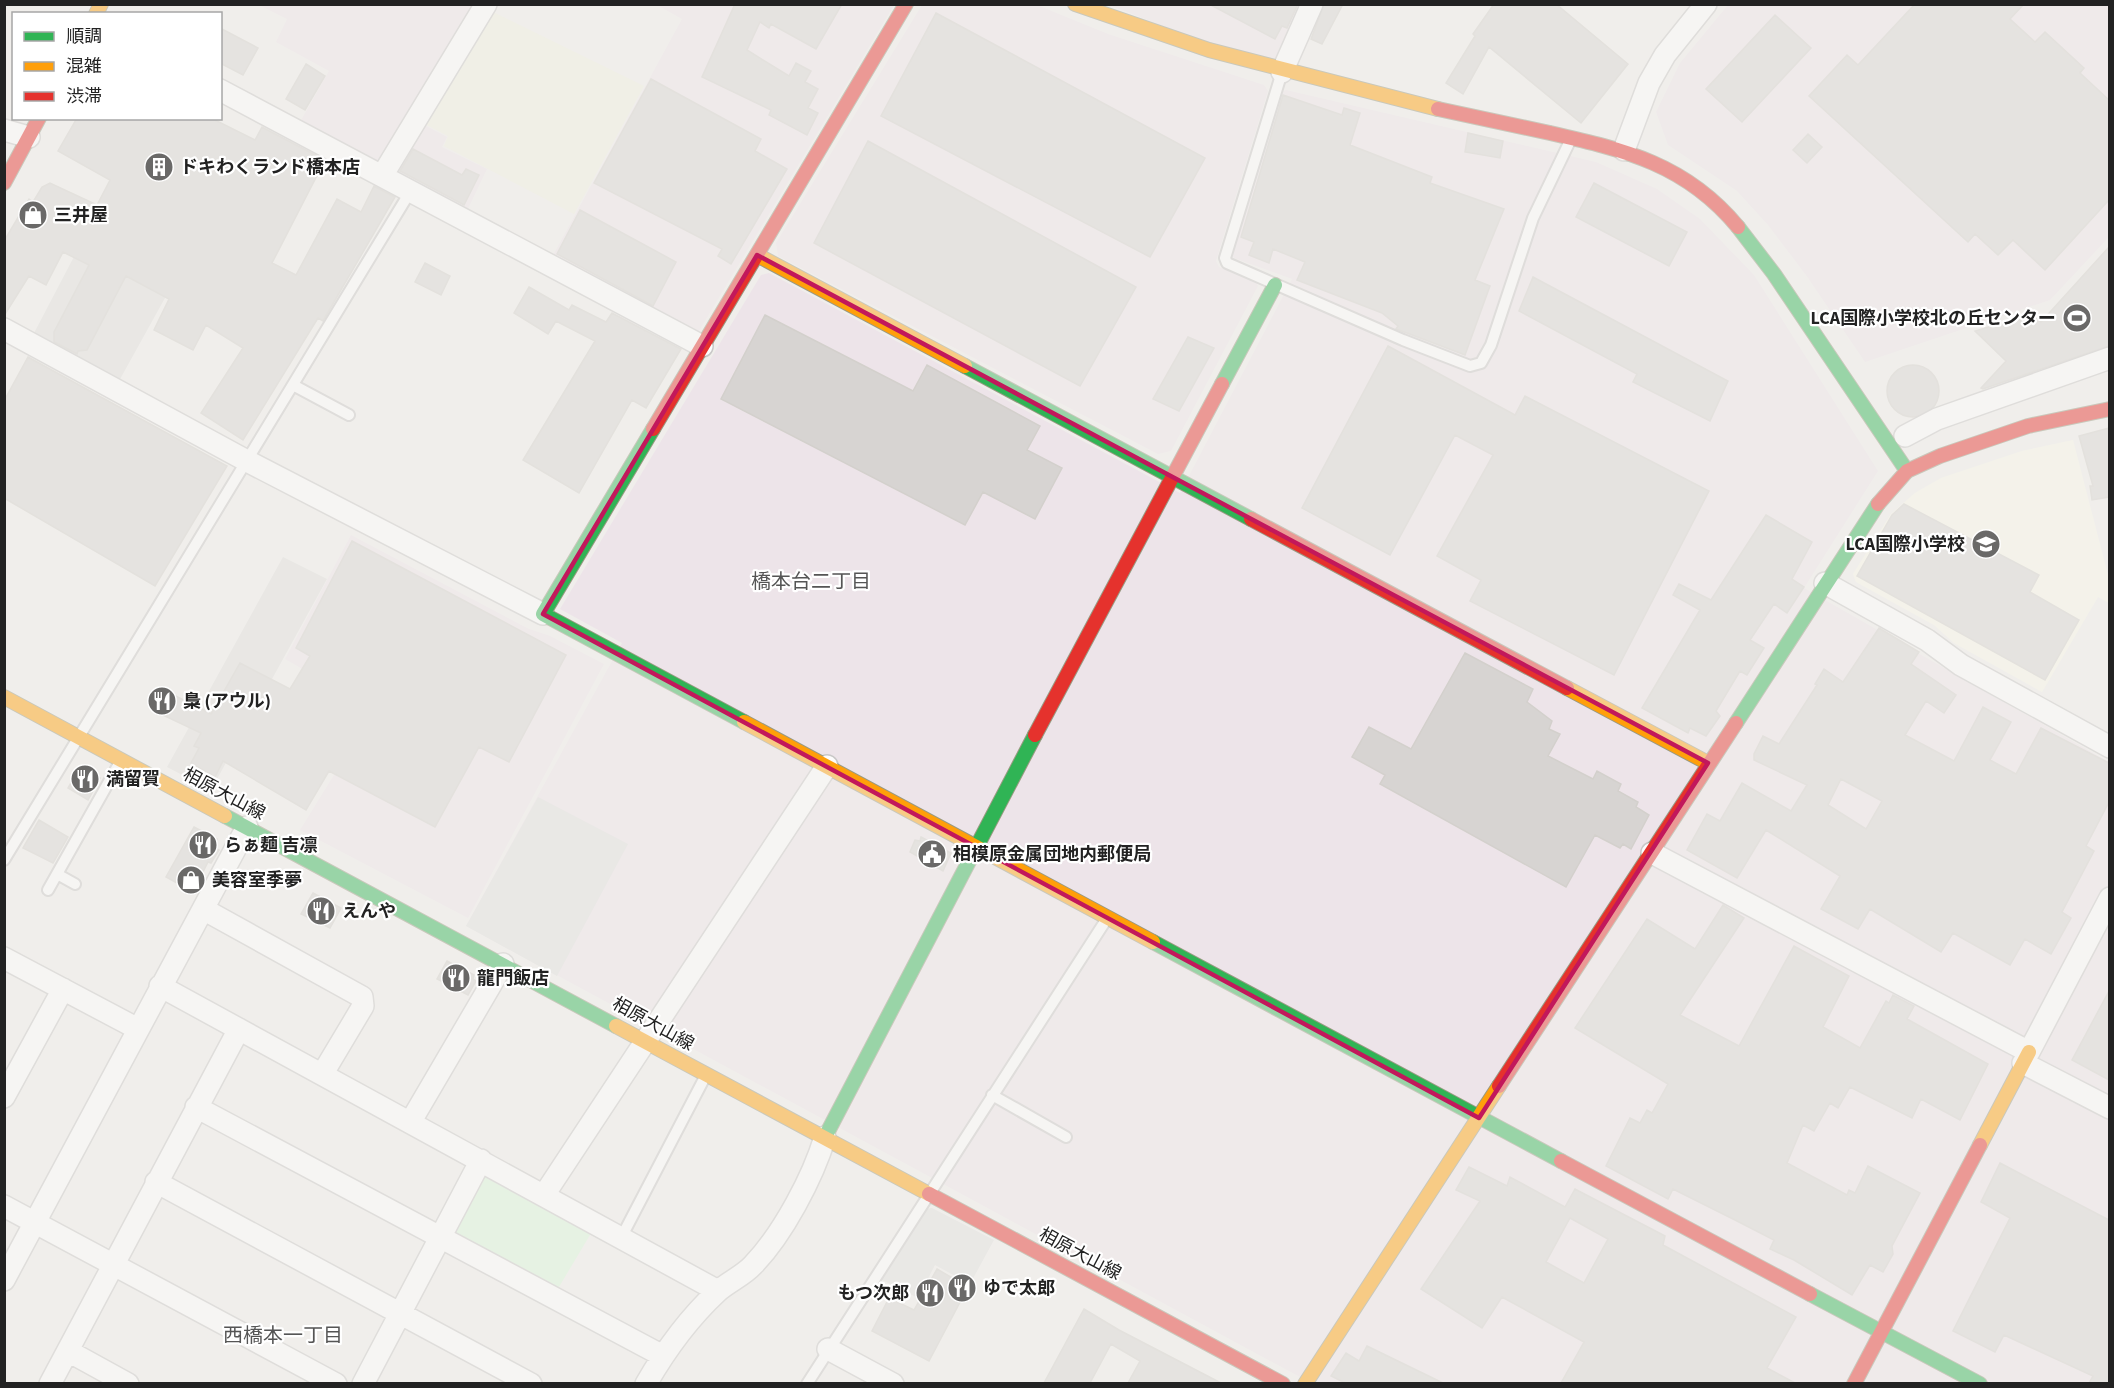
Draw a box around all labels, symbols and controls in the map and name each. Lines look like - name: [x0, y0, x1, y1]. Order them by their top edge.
- legend: [12, 12, 222, 120]
- text: 順調: [66, 24, 102, 49]
- text: 混雑: [66, 54, 102, 79]
- text: 渋滞: [66, 84, 102, 109]
- building icon: ドキわくランド橋本店: [143, 151, 175, 183]
- place label: ドキわくランド橋本店: [180, 155, 360, 180]
- shop icon: 三井屋: [17, 199, 49, 231]
- place label: 三井屋: [54, 203, 108, 228]
- sports icon: LCA国際小学校北の丘センター: [2061, 302, 2093, 334]
- place label: LCA国際小学校北の丘センター: [1811, 306, 2056, 331]
- school or university icon: LCA国際小学校: [1970, 528, 2002, 560]
- place label: LCA国際小学校: [1846, 532, 1965, 557]
- district label: 橋本台二丁目: [751, 568, 871, 596]
- restaurant icon: 梟 (アウル): [146, 685, 178, 717]
- place label: 梟 (アウル): [183, 689, 271, 714]
- street label: 相原大山線: [178, 762, 270, 826]
- restaurant icon: 満留賀: [69, 763, 101, 795]
- place label: 満留賀: [106, 767, 160, 792]
- restaurant icon: らぁ麺 吉凛: [187, 829, 219, 861]
- place label: らぁ麺 吉凛: [224, 833, 318, 858]
- public building icon: 相模原金属団地内郵便局: [916, 838, 948, 870]
- place label: 相模原金属団地内郵便局: [953, 842, 1151, 867]
- shop icon: 美容室季夢: [175, 864, 207, 896]
- place label: 美容室季夢: [212, 868, 302, 893]
- restaurant icon: えんや: [305, 895, 337, 927]
- place label: えんや: [342, 899, 396, 924]
- restaurant icon: 龍門飯店: [440, 962, 472, 994]
- place label: 龍門飯店: [477, 966, 549, 991]
- street label: 相原大山線: [608, 991, 698, 1057]
- street label: 相原大山線: [1034, 1222, 1126, 1286]
- restaurant icon: ゆで太郎: [946, 1272, 978, 1304]
- place label: ゆで太郎: [983, 1276, 1055, 1301]
- restaurant icon: もつ次郎: [914, 1277, 946, 1309]
- place label: もつ次郎: [838, 1281, 909, 1306]
- district label: 西橋本一丁目: [223, 1322, 343, 1350]

